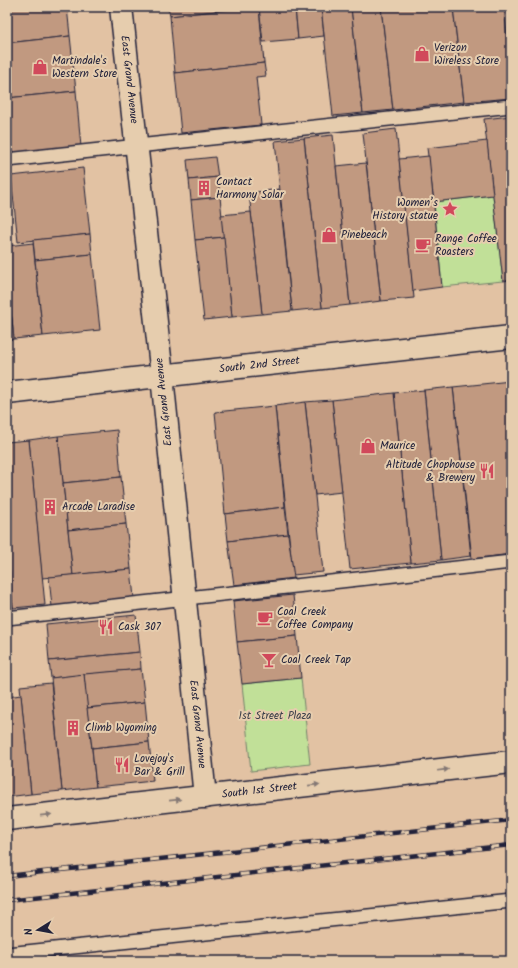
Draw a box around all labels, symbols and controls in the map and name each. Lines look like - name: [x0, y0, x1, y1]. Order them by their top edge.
- street label: East Grand Avenue: [115, 34, 143, 125]
- place label: Verizon Wireless Store: [434, 39, 499, 70]
- shop icon: Verizon Wireless Store: [413, 45, 431, 63]
- place label: Martindale's Western Store: [52, 52, 117, 83]
- shop icon: Martindale's Western Store: [31, 58, 49, 76]
- place label: Contact Harmony Solar: [216, 173, 285, 204]
- building icon: Contact Harmony Solar: [195, 179, 213, 197]
- place label: Women’s History statue: [372, 194, 438, 225]
- place icon: Women’s History statue: [441, 200, 459, 218]
- shop icon: Pinebeach: [320, 226, 338, 244]
- place label: Pinebeach: [341, 226, 387, 244]
- place label: Range Coffee Roasters: [435, 230, 497, 261]
- cafe icon: Range Coffee Roasters: [414, 236, 432, 254]
- street label: South 2nd Street: [218, 351, 301, 378]
- street label: East Grand Avenue: [150, 357, 178, 447]
- shop icon: Maurice: [359, 437, 377, 455]
- place label: Maurice: [380, 437, 415, 455]
- place label: Altitude Chophouse & Brewery: [386, 456, 476, 487]
- restaurant icon: Altitude Chophouse & Brewery: [478, 462, 496, 480]
- building icon: Arcade Laradise: [41, 498, 59, 516]
- place label: Arcade Laradise: [62, 498, 135, 516]
- place label: Coal Creek Coffee Company: [277, 603, 354, 634]
- cafe icon: Coal Creek Coffee Company: [256, 609, 274, 627]
- restaurant icon: Cask 307: [97, 618, 115, 636]
- place label: Cask 307: [118, 618, 162, 636]
- bar icon: Coal Creek Tap: [260, 651, 278, 669]
- place label: Coal Creek Tap: [281, 651, 352, 669]
- street label: East Grand Avenue: [184, 679, 211, 769]
- park label: 1st Street Plaza: [239, 707, 311, 725]
- building icon: Climb Wyoming: [64, 719, 82, 737]
- place label: Climb Wyoming: [85, 719, 157, 737]
- place label: Lovejoy's Bar & Grill: [134, 750, 185, 781]
- restaurant icon: Lovejoy's Bar & Grill: [113, 756, 131, 774]
- one-way arrow: [437, 767, 449, 773]
- street label: South 1st Street: [221, 777, 299, 804]
- one-way arrow: [308, 782, 320, 788]
- one-way arrow: [169, 797, 181, 803]
- one-way arrow: [40, 812, 52, 818]
- north arrow: [18, 910, 58, 950]
- text: N: [20, 927, 39, 937]

